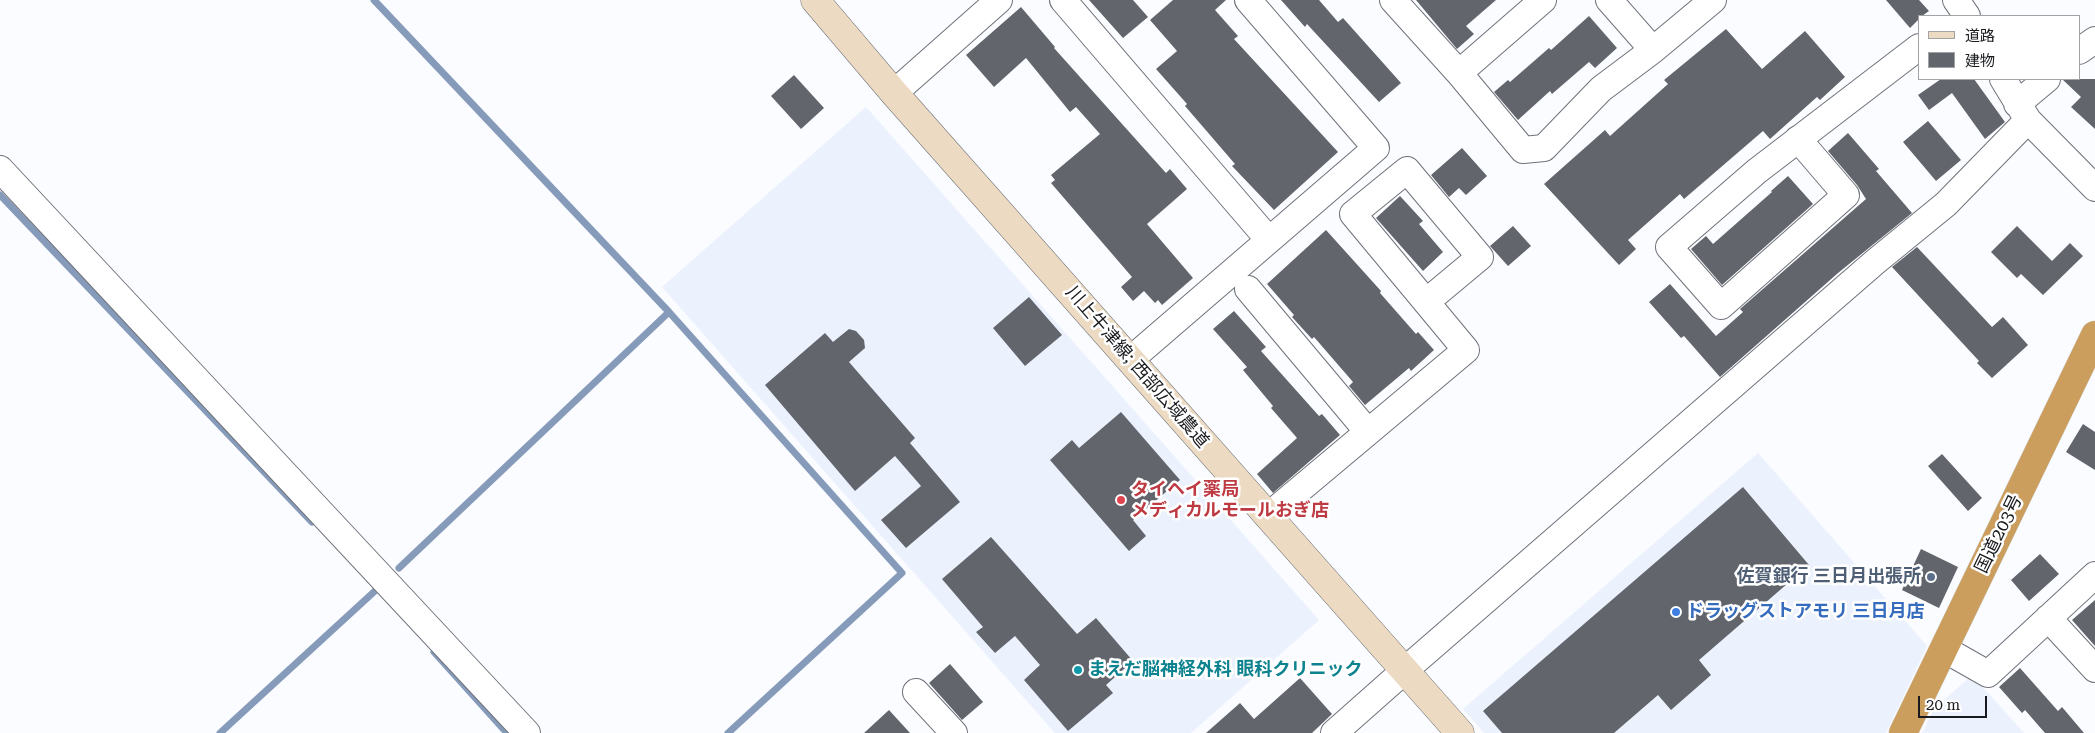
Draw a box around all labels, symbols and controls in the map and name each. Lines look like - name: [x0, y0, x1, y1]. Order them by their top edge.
- legend: [1918, 15, 2080, 80]
- text: 道路: [1965, 27, 1995, 45]
- text: 建物: [1965, 52, 1995, 70]
- street label: 川上牛津線; 西部広域農道: [1061, 282, 1213, 452]
- place label: タイヘイ薬局 メディカルモールおぎ店: [1131, 479, 1329, 522]
- street label: 国道203号: [1971, 491, 2027, 577]
- marker: タイヘイ薬局 メディカルモールおぎ店: [1115, 494, 1127, 506]
- place label: 佐賀銀行 三日月出張所: [1736, 566, 1921, 588]
- marker: 佐賀銀行 三日月出張所: [1925, 571, 1937, 583]
- place label: ドラッグストアモリ 三日月店: [1686, 601, 1925, 623]
- marker: ドラッグストアモリ 三日月店: [1670, 606, 1682, 618]
- place label: まえだ脳神経外科 眼科クリニック: [1088, 659, 1363, 681]
- marker: まえだ脳神経外科 眼科クリニック: [1072, 664, 1084, 676]
- scale bar: [1920, 686, 1989, 718]
- text: 20 m: [1926, 696, 1960, 714]

